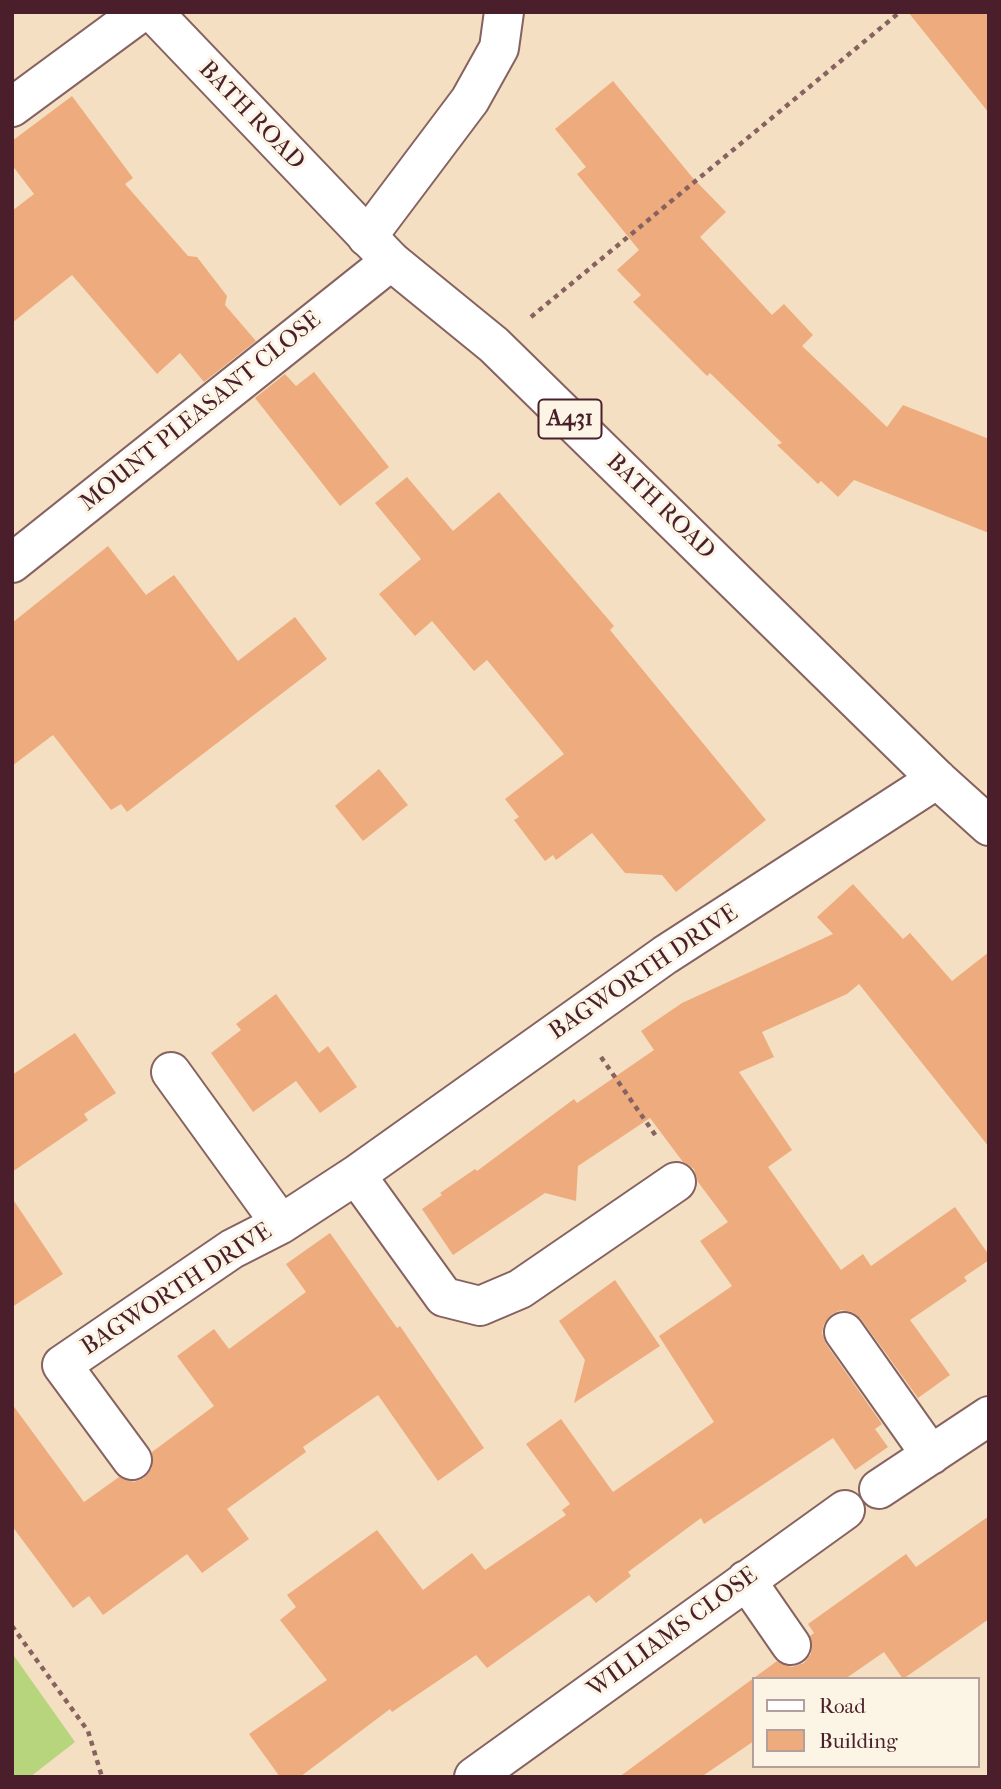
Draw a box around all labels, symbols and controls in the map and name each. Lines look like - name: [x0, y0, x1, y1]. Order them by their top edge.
- street label: BATH ROAD: [192, 56, 310, 176]
- street label: MOUNT PLEASANT CLOSE: [75, 306, 327, 518]
- road number: A431: [538, 400, 602, 438]
- street label: BATH ROAD: [600, 448, 720, 566]
- street label: BAGWORTH DRIVE: [544, 899, 744, 1047]
- street label: BAGWORTH DRIVE: [76, 1218, 278, 1362]
- street label: WILLIAMS CLOSE: [582, 1562, 764, 1704]
- legend: [752, 1677, 980, 1768]
- text: Road: [819, 1694, 866, 1718]
- text: Building: [819, 1729, 897, 1753]

